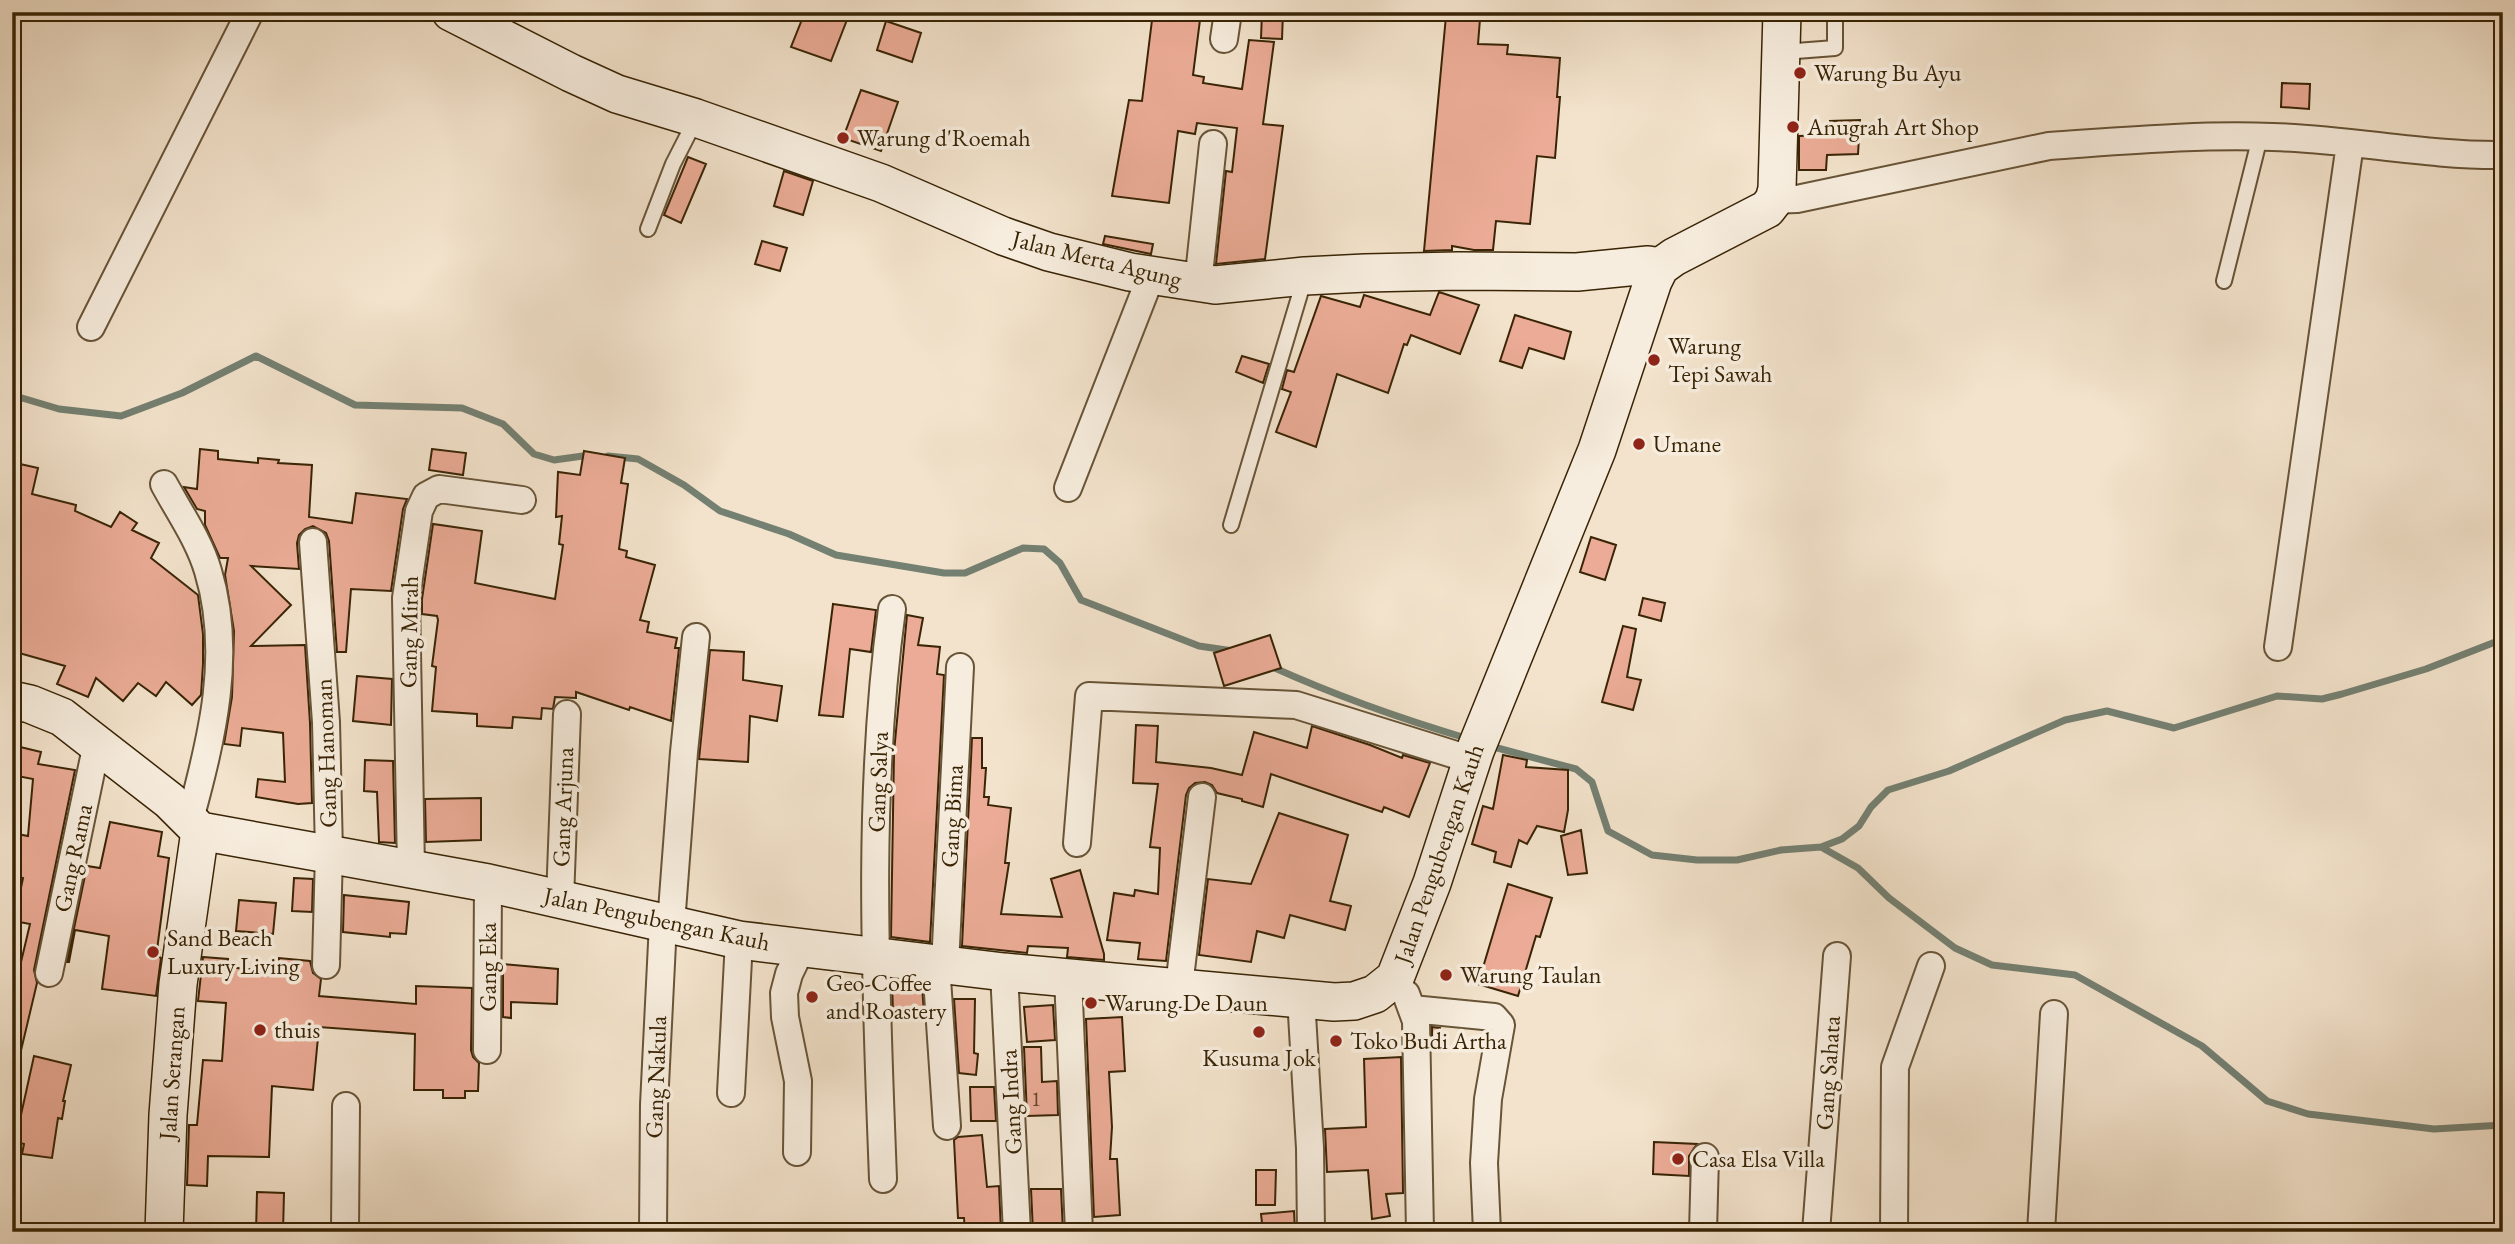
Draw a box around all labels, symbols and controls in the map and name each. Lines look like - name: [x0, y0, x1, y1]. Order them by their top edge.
- place label: Warung Bu Ayu: [1814, 57, 1962, 88]
- marker: Warung Bu Ayu: [1792, 65, 1808, 81]
- place label: Anugrah Art Shop: [1806, 111, 1979, 142]
- marker: Anugrah Art Shop: [1785, 119, 1801, 135]
- place label: Warung d'Roemah: [857, 122, 1031, 153]
- marker: Warung d'Roemah: [835, 130, 851, 146]
- street label: Jalan Merta Agung: [1007, 222, 1186, 295]
- place label: Warung Tepi Sawah: [1668, 330, 1772, 389]
- marker: Warung Tepi Sawah: [1646, 352, 1662, 368]
- place label: Umane: [1653, 428, 1721, 459]
- marker: Umane: [1631, 436, 1647, 452]
- street label: Gang Mirah: [392, 576, 425, 688]
- street label: Gang Hanoman: [307, 677, 344, 828]
- street label: Gang Salya: [860, 730, 895, 833]
- street label: Jalan Pengubengan Kauh: [1386, 740, 1491, 970]
- street label: Gang Arjuna: [545, 746, 580, 867]
- street label: Gang Bima: [933, 763, 970, 868]
- street label: Gang Rama: [46, 801, 99, 915]
- street label: Jalan Pengubengan Kauh: [539, 879, 773, 958]
- place label: Sand Beach Luxury Living: [167, 922, 300, 981]
- street label: Gang Eka: [472, 922, 503, 1012]
- marker: Sand Beach Luxury Living: [145, 944, 161, 960]
- place label: Warung Taulan: [1460, 959, 1602, 990]
- place label: Geo-Coffee and Roastery: [826, 967, 947, 1026]
- marker: Warung Taulan: [1438, 967, 1454, 983]
- place label: Warung De Daun: [1105, 987, 1268, 1018]
- marker: Geo-Coffee and Roastery: [804, 989, 820, 1005]
- marker: Warung De Daun: [1083, 995, 1099, 1011]
- street label: Jalan Serangan: [151, 1005, 192, 1143]
- place label: thuis: [274, 1014, 320, 1045]
- street label: Gang Sahata: [1808, 1014, 1847, 1131]
- street label: Gang Nakula: [638, 1015, 673, 1139]
- marker: thuis: [252, 1022, 268, 1038]
- marker: Kusuma Jok: [1251, 1024, 1267, 1040]
- place label: Toko Budi Artha: [1350, 1025, 1507, 1056]
- marker: Toko Budi Artha: [1328, 1033, 1344, 1049]
- place label: Kusuma Jok: [1202, 1042, 1316, 1073]
- street label: Gang Indra: [992, 1048, 1029, 1156]
- house number: 1: [1031, 1085, 1041, 1112]
- place label: Casa Elsa Villa: [1692, 1143, 1825, 1174]
- marker: Casa Elsa Villa: [1670, 1151, 1686, 1167]

